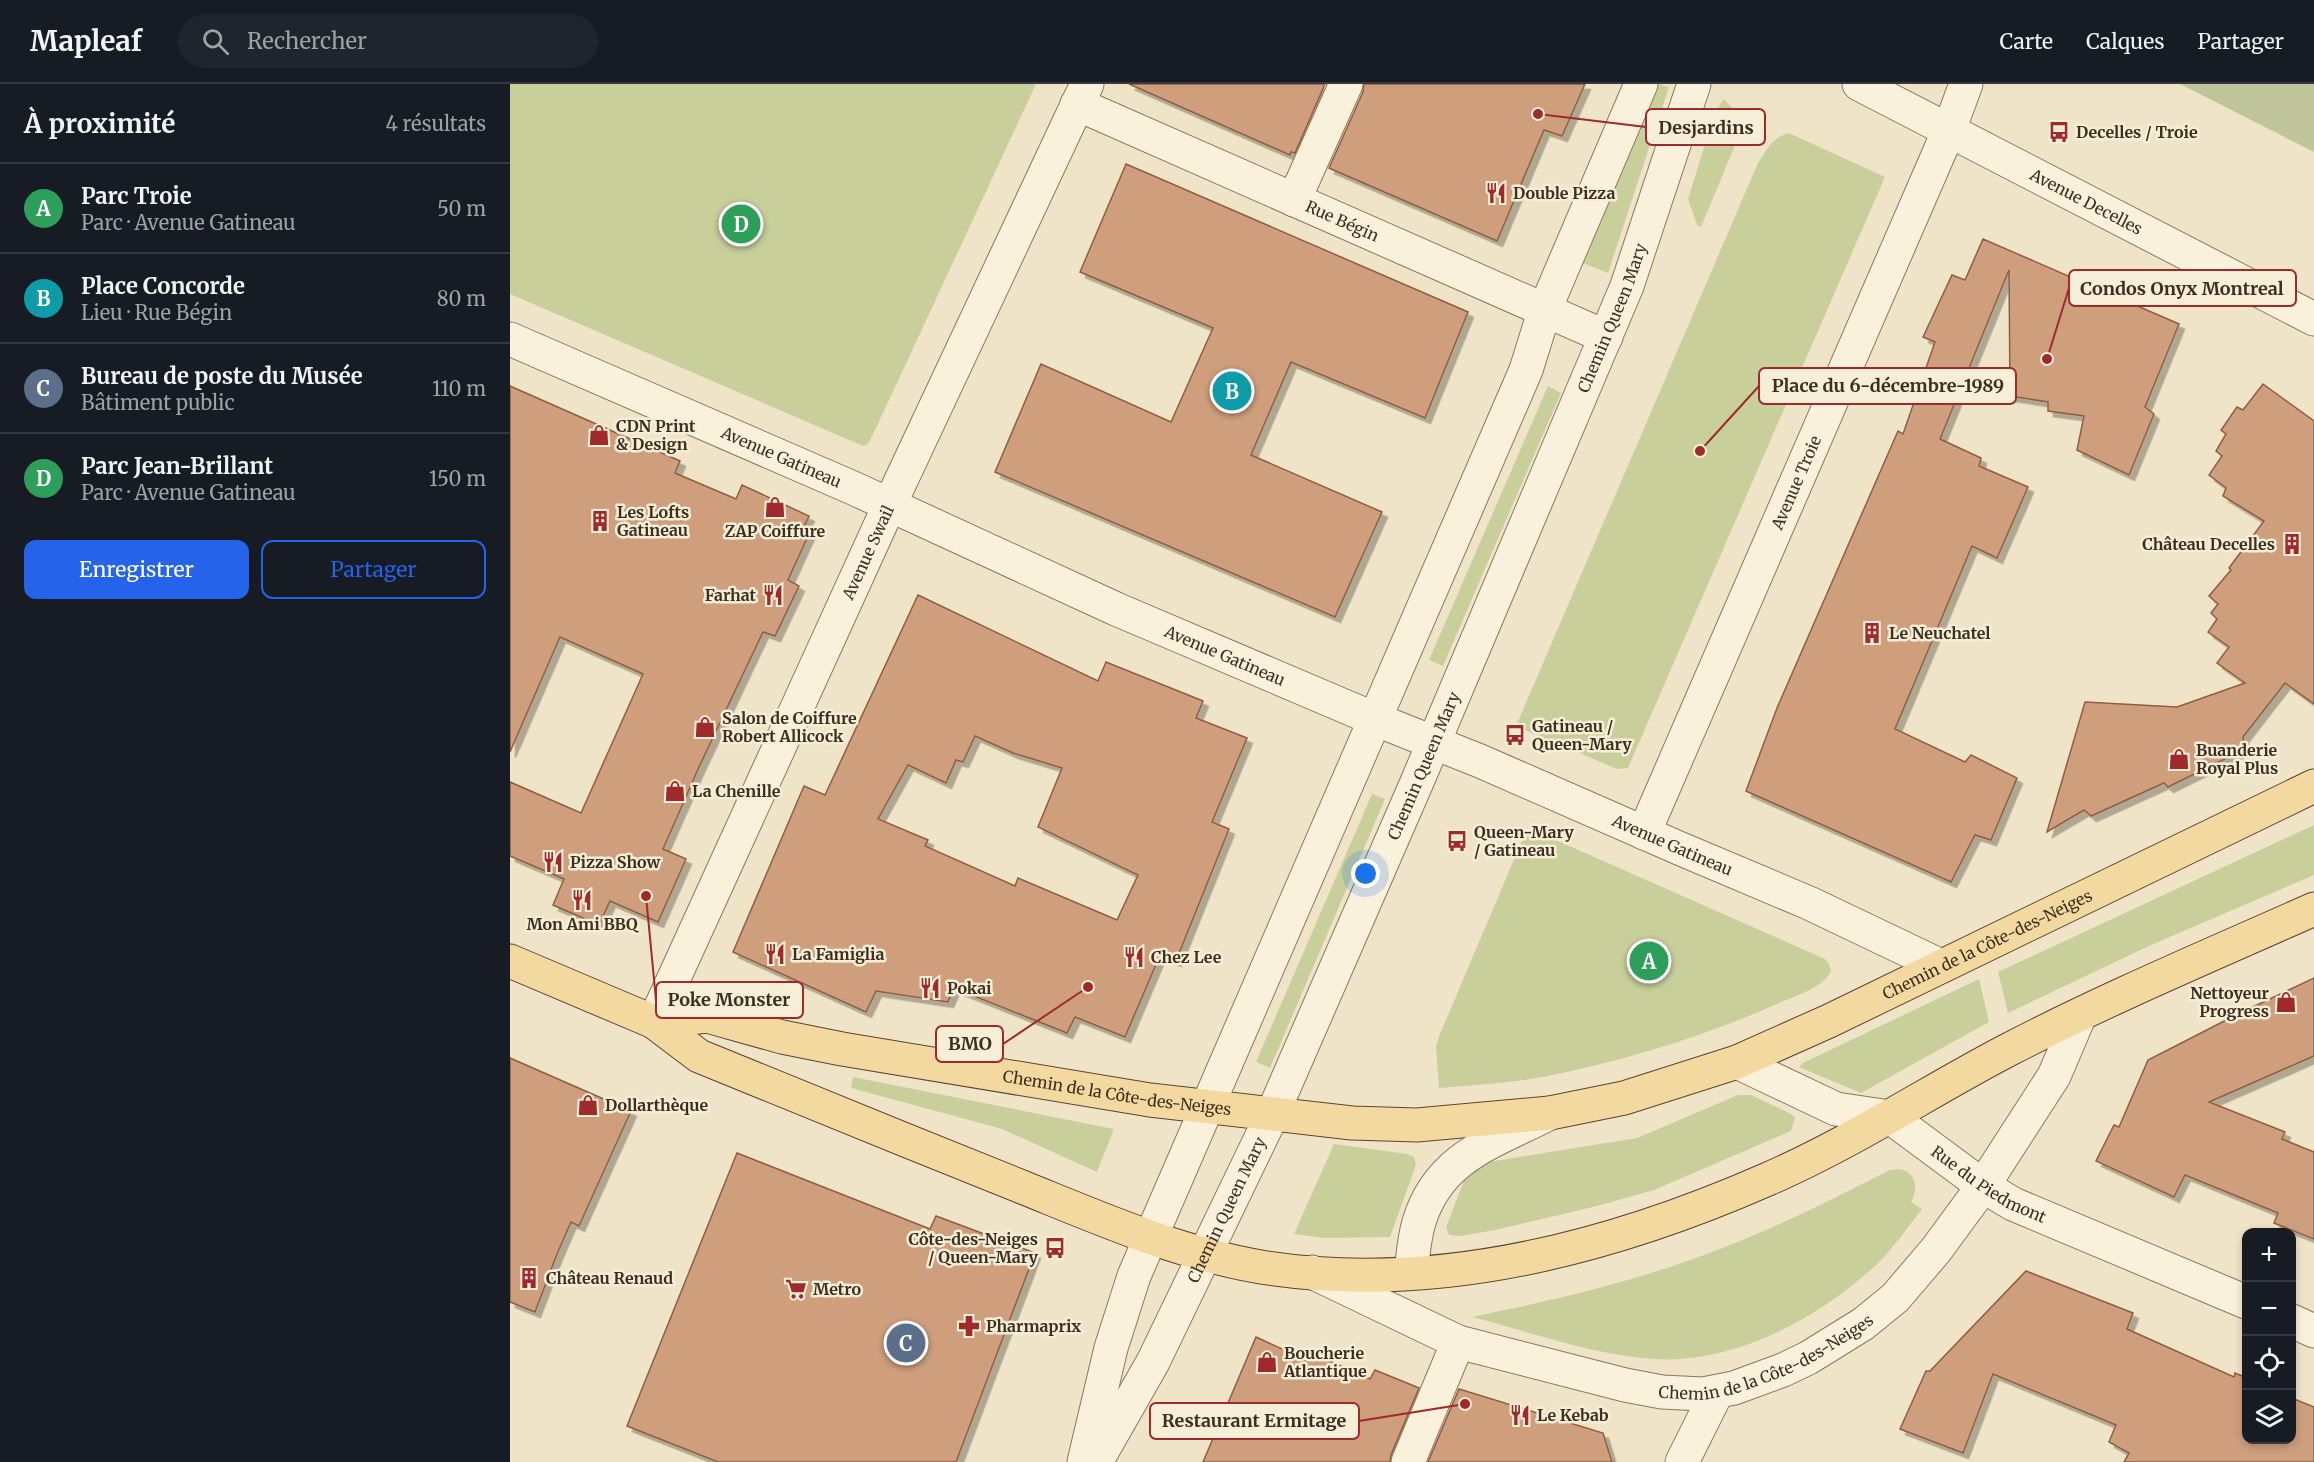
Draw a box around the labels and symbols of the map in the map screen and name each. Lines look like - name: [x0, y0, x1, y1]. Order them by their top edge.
- callout: Desjardins: [1646, 109, 1765, 145]
- text: Desjardins: [1658, 116, 1754, 139]
- bus stop icon: Decelles / Troie: [2047, 120, 2071, 144]
- place label: Decelles / Troie: [2076, 122, 2198, 142]
- street label: Avenue Decelles: [2026, 164, 2146, 239]
- restaurant icon: Double Pizza: [1484, 181, 1508, 205]
- place label: Double Pizza: [1513, 183, 1615, 203]
- street label: Rue Bégin: [1303, 196, 1383, 246]
- pin: D: [722, 202, 760, 246]
- street label: Chemin Queen Mary: [1573, 240, 1651, 396]
- callout: Condos Onyx Montreal: [2069, 270, 2296, 306]
- text: Condos Onyx Montreal: [2080, 277, 2284, 300]
- pin: B: [1212, 368, 1252, 414]
- callout: Place du 6-décembre-1989: [1759, 368, 2016, 404]
- text: Place du 6-décembre-1989: [1772, 374, 2004, 397]
- place label: CDN Print & Design: [616, 416, 696, 454]
- street label: Avenue Gatineau: [717, 422, 845, 492]
- shop icon: CDN Print & Design: [587, 423, 611, 447]
- street label: Avenue Troie: [1766, 432, 1825, 534]
- shop icon: ZAP Coiffure: [763, 495, 787, 519]
- place label: Les Lofts Gatineau: [617, 502, 689, 540]
- street label: Avenue Swail: [837, 502, 898, 604]
- building icon: Les Lofts Gatineau: [588, 509, 612, 533]
- place label: ZAP Coiffure: [725, 521, 826, 541]
- building icon: Château Decelles: [2280, 532, 2304, 556]
- place label: Château Decelles: [2142, 534, 2275, 554]
- restaurant icon: Farhat: [761, 583, 785, 607]
- place label: Farhat: [705, 585, 757, 605]
- street label: Avenue Gatineau: [1161, 621, 1288, 690]
- building icon: Le Neuchatel: [1860, 621, 1884, 645]
- place label: Le Neuchatel: [1889, 623, 1991, 643]
- street label: Chemin Queen Mary: [1383, 688, 1464, 843]
- place label: Salon de Coiffure Robert Allicock: [722, 708, 857, 746]
- shop icon: Salon de Coiffure Robert Allicock: [693, 715, 717, 739]
- place label: Gatineau / Queen-Mary: [1532, 716, 1632, 754]
- bus stop icon: Gatineau / Queen-Mary: [1503, 723, 1527, 747]
- place label: Buanderie Royal Plus: [2196, 740, 2278, 778]
- shop icon: Buanderie Royal Plus: [2167, 747, 2191, 771]
- shop icon: La Chenille: [663, 779, 687, 803]
- place label: La Chenille: [692, 781, 781, 801]
- street label: Avenue Gatineau: [1608, 810, 1736, 880]
- place label: Queen-Mary / Gatineau: [1474, 822, 1574, 860]
- bus stop icon: Queen-Mary / Gatineau: [1445, 829, 1469, 853]
- restaurant icon: Pizza Show: [541, 850, 565, 874]
- place label: Pizza Show: [570, 852, 661, 872]
- your location: [1351, 859, 1380, 888]
- street label: Chemin de la Côte-des-Neiges: [1879, 885, 2095, 1004]
- restaurant icon: Mon Ami BBQ: [570, 888, 594, 912]
- place label: Mon Ami BBQ: [526, 914, 639, 934]
- pin: A: [1630, 938, 1668, 984]
- restaurant icon: La Famiglia: [763, 942, 787, 966]
- place label: La Famiglia: [792, 944, 884, 964]
- restaurant icon: Chez Lee: [1122, 945, 1146, 969]
- place label: Chez Lee: [1151, 947, 1222, 967]
- restaurant icon: Pokai: [918, 976, 942, 1000]
- place label: Pokai: [947, 978, 992, 998]
- callout: Poke Monster: [656, 982, 803, 1018]
- place label: Nettoyeur Progress: [2190, 983, 2270, 1021]
- text: Poke Monster: [668, 988, 790, 1011]
- shop icon: Nettoyeur Progress: [2274, 990, 2298, 1014]
- callout: BMO: [936, 1026, 1003, 1062]
- text: BMO: [948, 1032, 992, 1055]
- street label: Chemin de la Côte-des-Neiges: [1001, 1066, 1232, 1119]
- shop icon: Dollarthèque: [576, 1093, 600, 1117]
- place label: Dollarthèque: [605, 1095, 708, 1115]
- street label: Chemin Queen Mary: [1183, 1133, 1270, 1286]
- street label: Rue du Piedmont: [1927, 1141, 2050, 1227]
- place label: Côte-des-Neiges / Queen-Mary: [909, 1229, 1039, 1267]
- bus stop icon: Côte-des-Neiges / Queen-Mary: [1043, 1236, 1067, 1260]
- building icon: Château Renaud: [517, 1266, 541, 1290]
- place label: Château Renaud: [546, 1268, 673, 1288]
- supermarket icon: Metro: [784, 1277, 808, 1301]
- place label: Metro: [813, 1279, 861, 1299]
- street label: Chemin de la Côte-des-Neiges: [1658, 1310, 1877, 1404]
- pharmacy icon: Pharmaprix: [957, 1314, 981, 1338]
- place label: Pharmaprix: [986, 1316, 1081, 1336]
- pin: C: [886, 1320, 926, 1366]
- place label: Boucherie Atlantique: [1283, 1343, 1367, 1381]
- shop icon: Boucherie Atlantique: [1255, 1350, 1279, 1374]
- callout: Restaurant Ermitage: [1150, 1403, 1359, 1439]
- restaurant icon: Le Kebab: [1508, 1403, 1532, 1427]
- place label: Le Kebab: [1537, 1405, 1609, 1425]
- text: Restaurant Ermitage: [1162, 1409, 1347, 1432]

